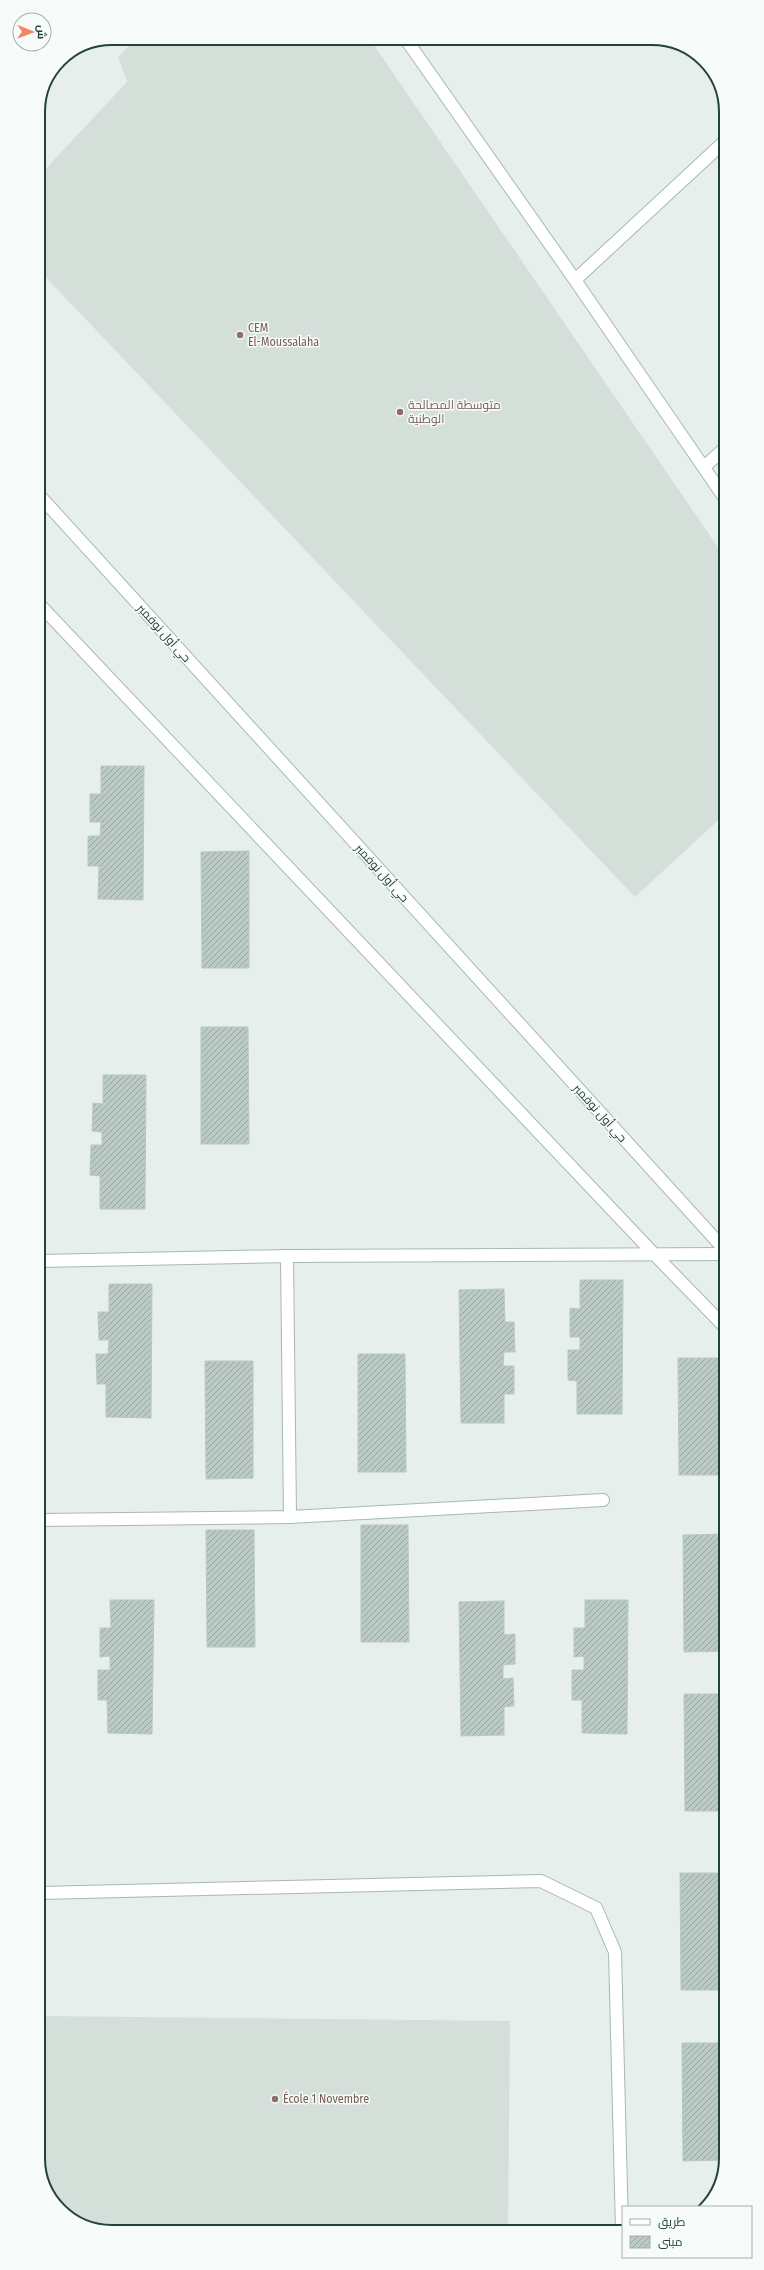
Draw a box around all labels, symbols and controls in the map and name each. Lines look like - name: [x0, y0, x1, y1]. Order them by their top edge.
- north arrow: [12, 12, 52, 52]
- text: ش: [35, 25, 48, 39]
- place label: CEM El-Moussalaha: [248, 321, 319, 349]
- marker: CEM El-Moussalaha: [235, 330, 245, 340]
- place label: متوسطة المصالحة الوطنية: [408, 398, 501, 426]
- marker: متوسطة المصالحة الوطنية: [395, 407, 405, 417]
- street label: حي أول نوفمبر: [131, 600, 194, 667]
- street label: حي أول نوفمبر: [349, 840, 412, 907]
- street label: حي أول نوفمبر: [567, 1080, 630, 1147]
- place label: École 1 Novembre: [283, 2091, 369, 2106]
- marker: École 1 Novembre: [270, 2094, 280, 2104]
- legend: [622, 2206, 752, 2258]
- text: طريق: [658, 2215, 686, 2229]
- text: مبنى: [658, 2235, 683, 2249]

